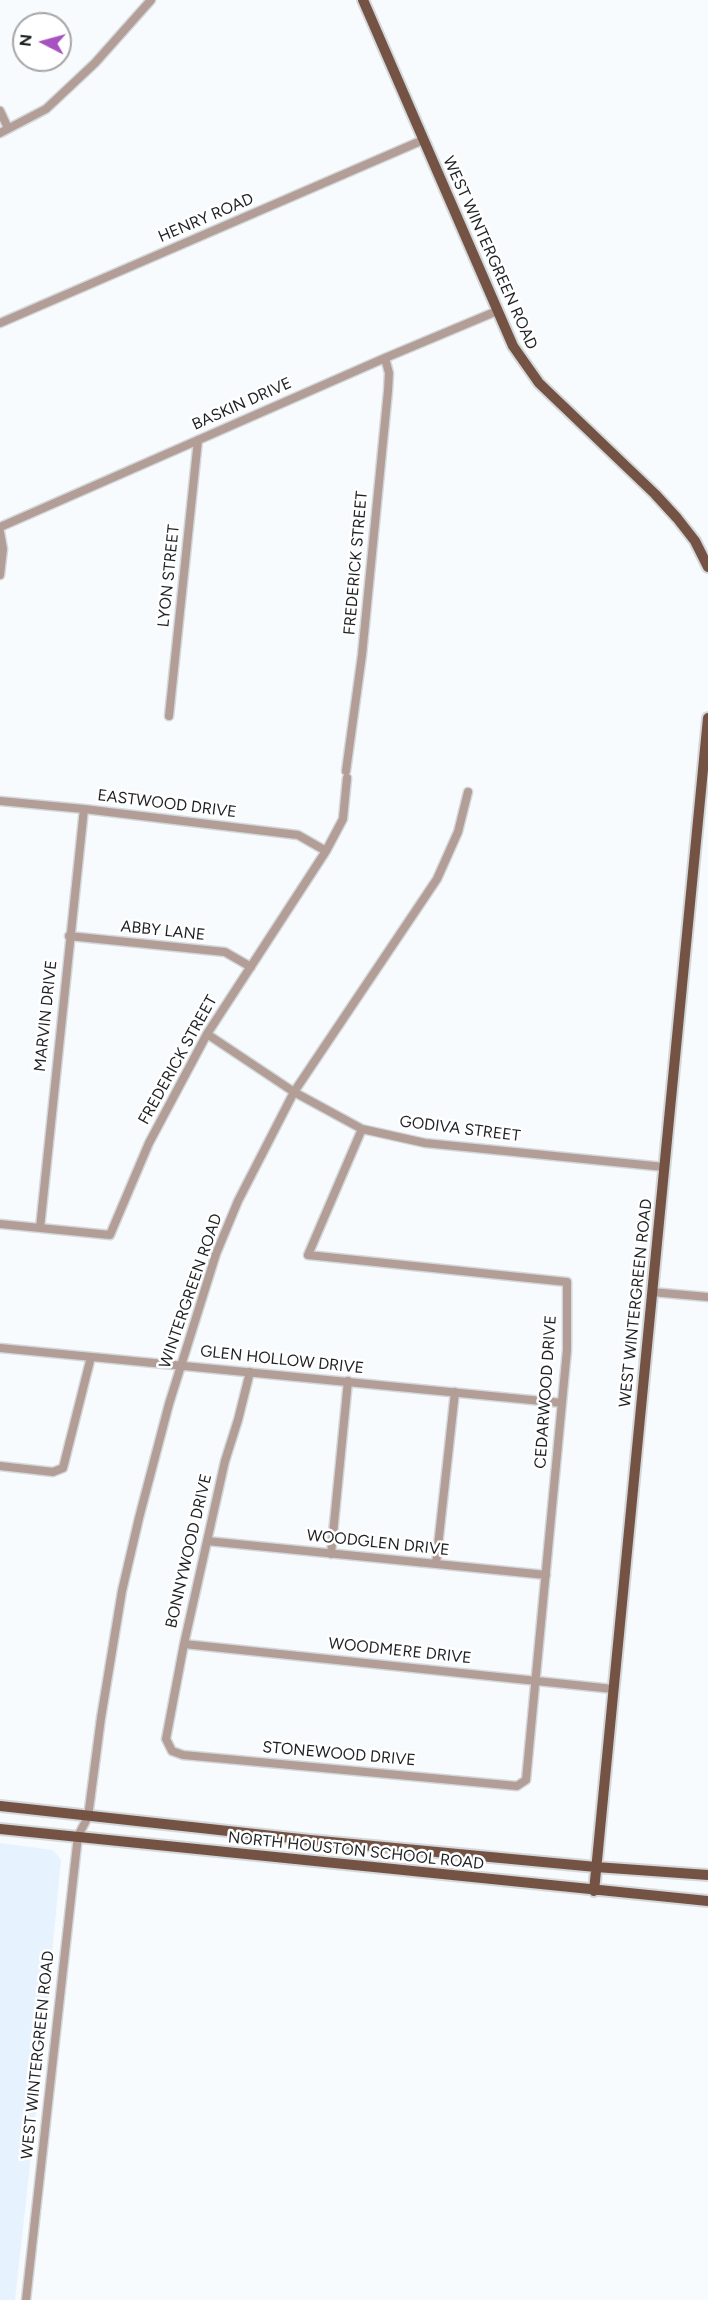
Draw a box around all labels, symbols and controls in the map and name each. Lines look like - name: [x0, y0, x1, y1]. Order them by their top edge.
- north arrow: [12, 12, 72, 72]
- text: N: [15, 33, 36, 47]
- street label: WEST WINTERGREEN ROAD: [439, 153, 541, 353]
- street label: HENRY ROAD: [155, 189, 257, 247]
- street label: BASKIN DRIVE: [189, 374, 295, 434]
- street label: FREDERICK STREET: [340, 490, 372, 636]
- street label: LYON STREET: [154, 524, 184, 628]
- street label: EASTWOOD DRIVE: [96, 786, 238, 822]
- street label: ABBY LANE: [120, 917, 206, 945]
- street label: MARVIN DRIVE: [31, 959, 61, 1073]
- street label: FREDERICK STREET: [135, 992, 221, 1128]
- street label: GODIVA STREET: [399, 1112, 521, 1146]
- street label: WEST WINTERGREEN ROAD: [615, 1198, 657, 1408]
- street label: WINTERGREEN ROAD: [156, 1211, 226, 1371]
- street label: CEDARWOOD DRIVE: [531, 1315, 561, 1469]
- street label: GLEN HOLLOW DRIVE: [199, 1342, 365, 1378]
- street label: BONNYWOOD DRIVE: [162, 1472, 216, 1630]
- street label: WOODGLEN DRIVE: [306, 1526, 450, 1560]
- street label: WOODMERE DRIVE: [328, 1634, 472, 1668]
- street label: STONEWOOD DRIVE: [261, 1738, 417, 1770]
- street label: NORTH HOUSTON SCHOOL ROAD: [227, 1828, 485, 1874]
- street label: WEST WINTERGREEN ROAD: [17, 1950, 59, 2160]

